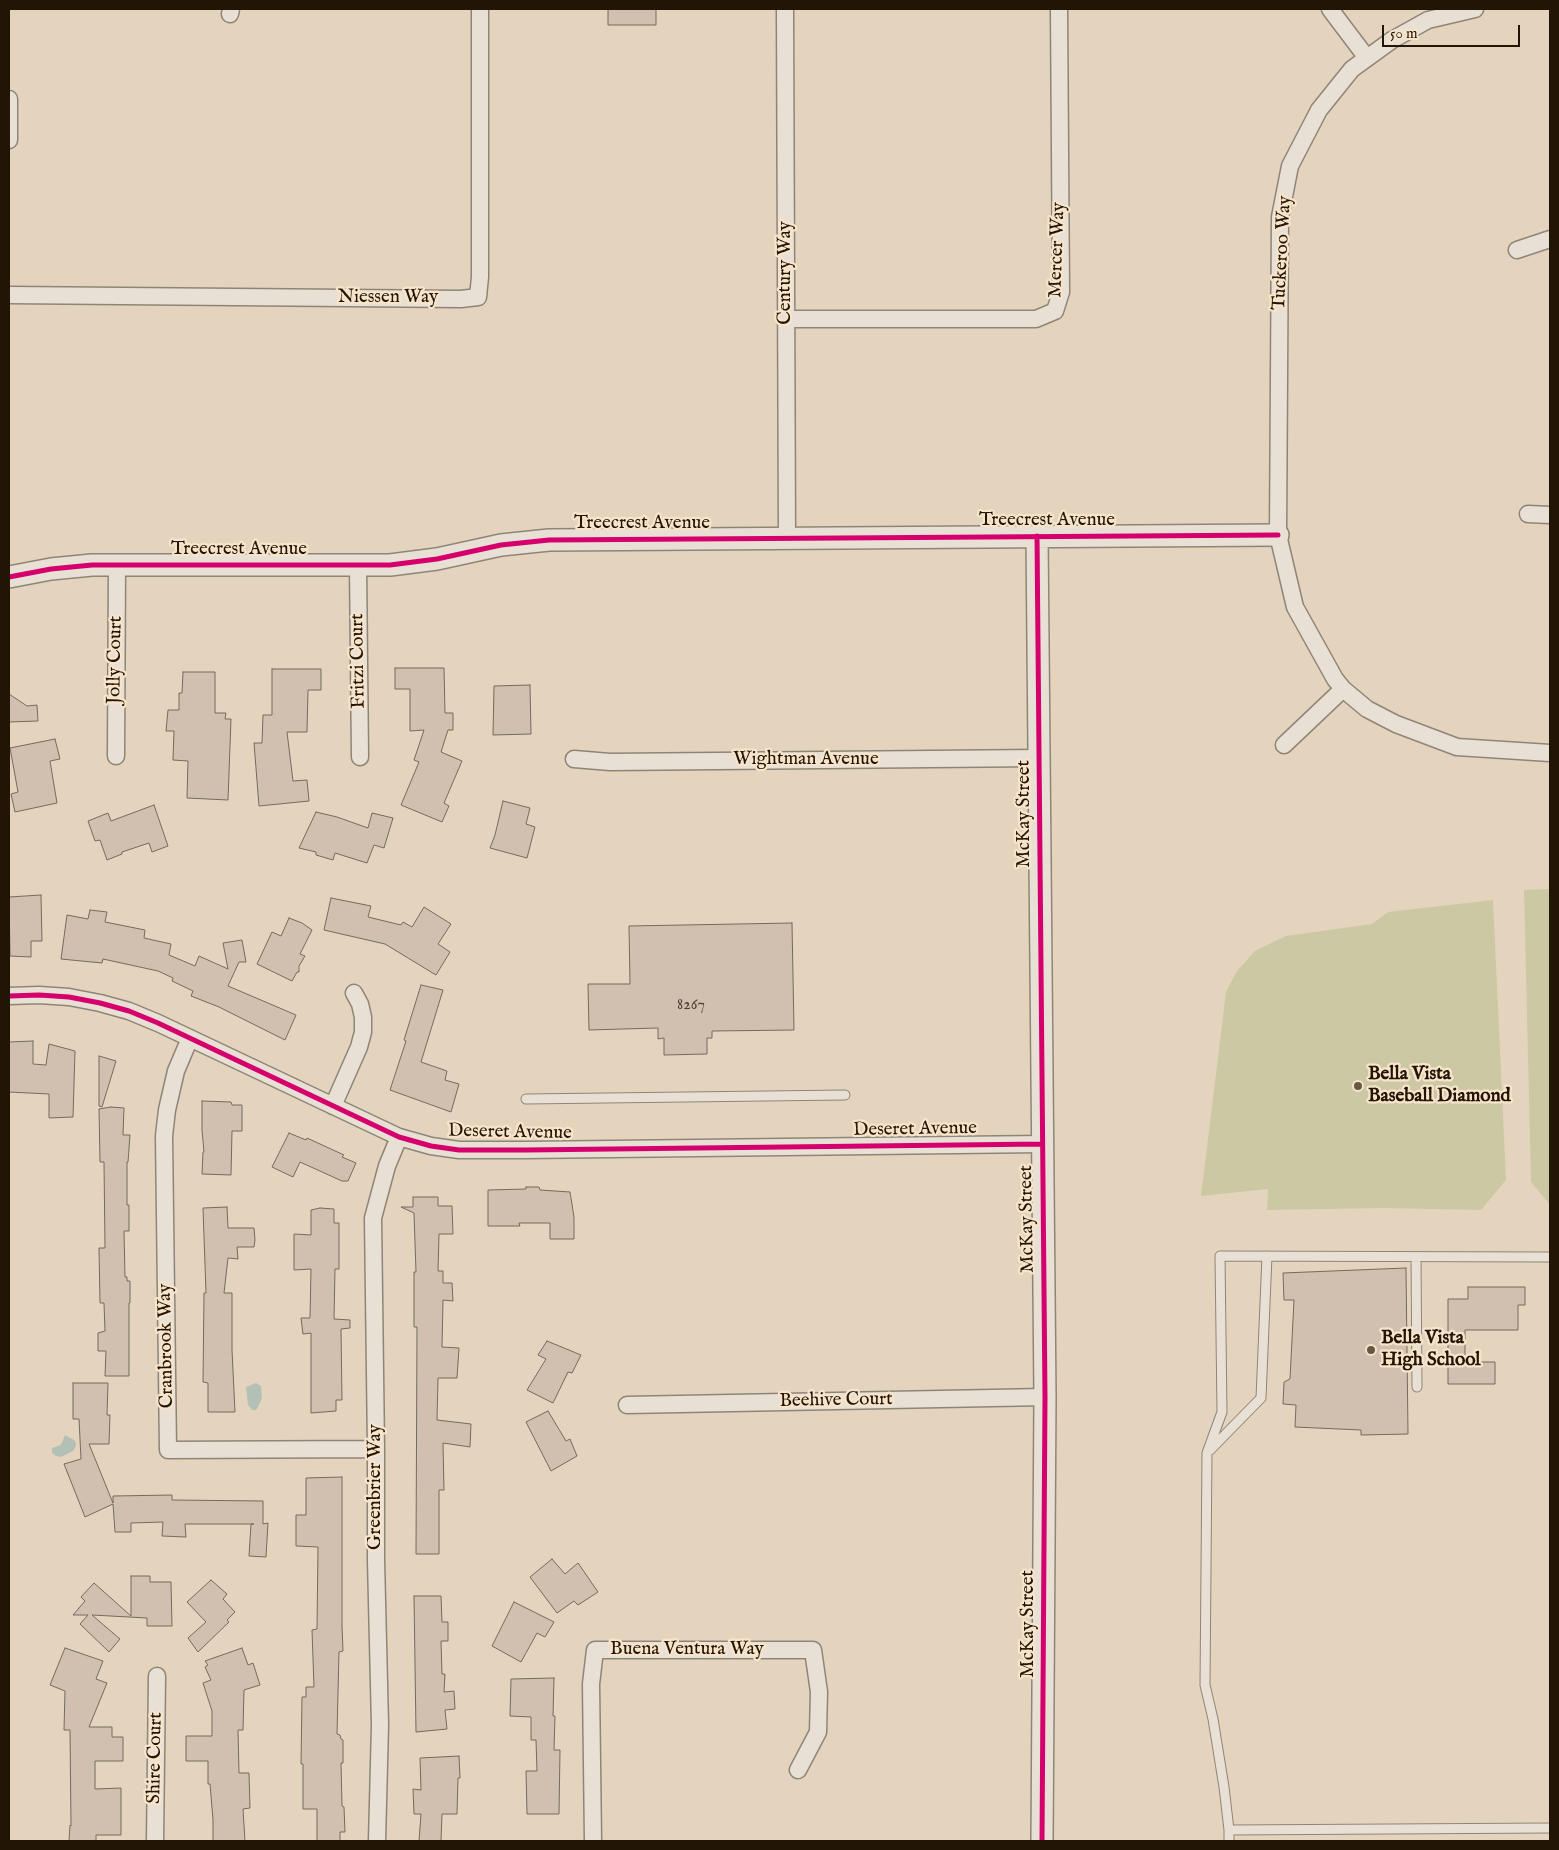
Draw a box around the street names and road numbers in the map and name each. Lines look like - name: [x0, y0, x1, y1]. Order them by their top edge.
- street label: Tuckeroo Way: [1269, 195, 1297, 311]
- street label: Mercer Way: [1045, 202, 1071, 298]
- street label: Century Way: [775, 221, 797, 325]
- street label: Niessen Way: [338, 287, 438, 309]
- street label: Treecrest Avenue: [979, 510, 1115, 532]
- street label: Treecrest Avenue: [574, 513, 710, 535]
- street label: Treecrest Avenue: [171, 539, 307, 561]
- street label: Fritzi Court: [347, 613, 371, 709]
- street label: Jolly Court: [104, 616, 128, 704]
- street label: Wightman Avenue: [733, 749, 879, 771]
- street label: McKay Street: [1014, 760, 1036, 868]
- street label: Deseret Avenue: [853, 1118, 977, 1142]
- street label: Deseret Avenue: [448, 1121, 572, 1145]
- street label: McKay Street: [1016, 1165, 1040, 1273]
- street label: Cranbrook Way: [155, 1283, 179, 1409]
- street label: Beehive Court: [779, 1389, 893, 1413]
- street label: Greenbrier Way: [365, 1424, 387, 1550]
- street label: McKay Street: [1018, 1570, 1040, 1678]
- street label: Buena Ventura Way: [610, 1639, 764, 1661]
- street label: Shire Court: [144, 1712, 168, 1804]

